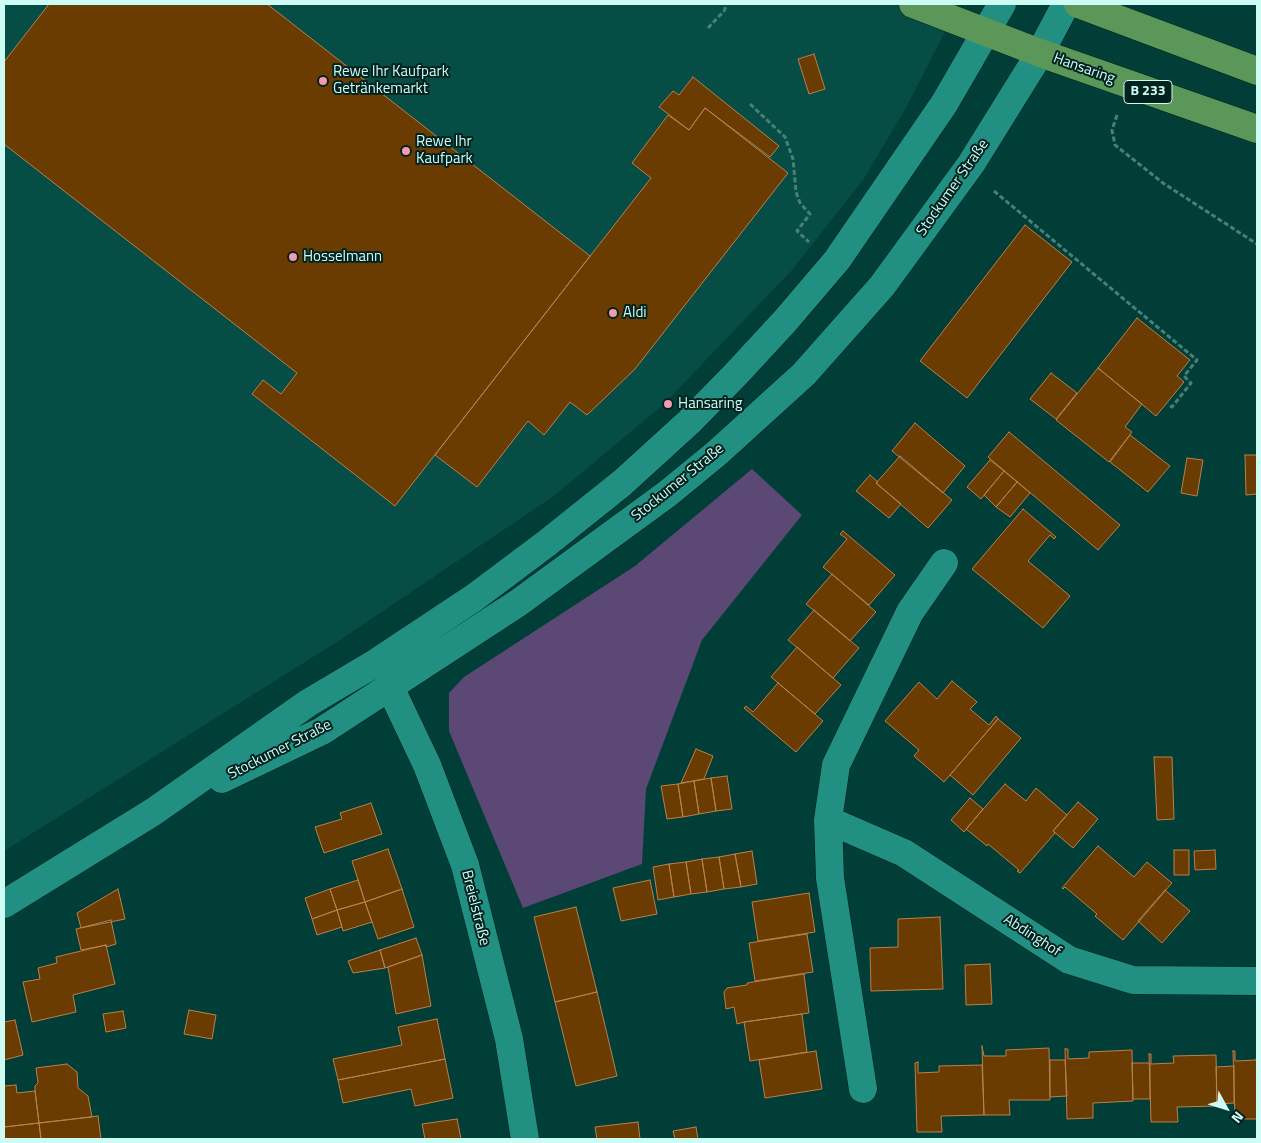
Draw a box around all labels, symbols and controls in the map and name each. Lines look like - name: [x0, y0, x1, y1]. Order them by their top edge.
- street label: Hansaring: [1051, 50, 1117, 88]
- place label: Rewe Ihr Kaufpark Getränkemarkt: [333, 63, 449, 98]
- marker: Rewe Ihr Kaufpark Getränkemarkt: [317, 75, 329, 87]
- road number: B 233: [1124, 80, 1172, 104]
- place label: Rewe Ihr Kaufpark: [416, 133, 473, 168]
- street label: Stockumer Straße: [913, 136, 993, 240]
- marker: Rewe Ihr Kaufpark: [400, 145, 412, 157]
- place label: Hosselmann: [303, 248, 382, 266]
- marker: Hosselmann: [287, 251, 299, 263]
- place label: Aldi: [623, 304, 647, 322]
- marker: Aldi: [607, 307, 619, 319]
- place label: Hansaring: [678, 395, 742, 413]
- marker: Hansaring: [662, 398, 674, 410]
- street label: Stockumer Straße: [628, 440, 728, 526]
- street label: Stockumer Straße: [225, 716, 335, 784]
- street label: Breielstraße: [457, 868, 493, 948]
- street label: Abdinghof: [1000, 911, 1064, 961]
- north arrow: [1201, 1083, 1251, 1133]
- text: N: [1227, 1107, 1249, 1128]

